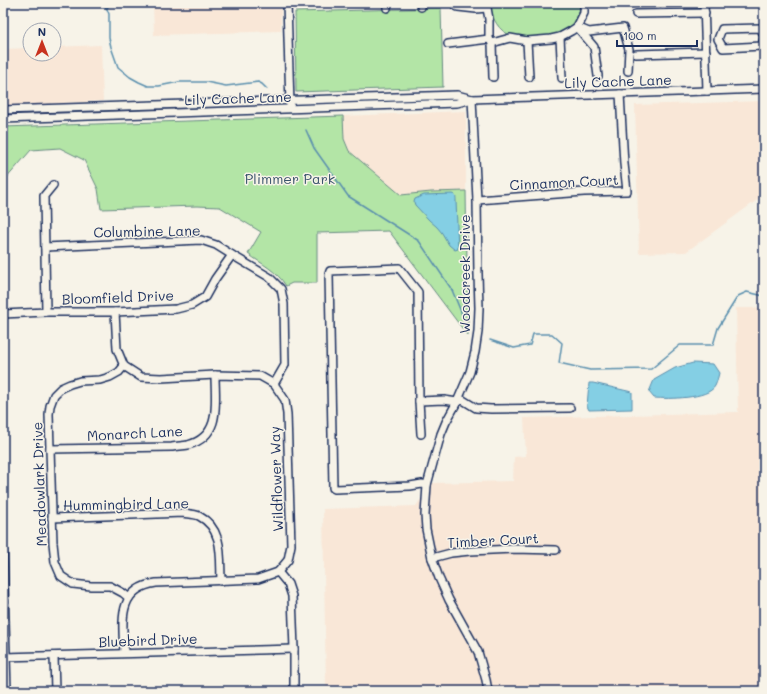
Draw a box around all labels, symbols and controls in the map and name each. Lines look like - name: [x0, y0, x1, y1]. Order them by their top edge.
- north arrow: [22, 22, 62, 62]
- scale bar: [617, 22, 697, 48]
- text: N: [38, 24, 46, 39]
- text: 100 m: [623, 27, 657, 43]
- street label: Lily Cache Lane: [564, 70, 672, 92]
- street label: Lily Cache Lane: [184, 87, 292, 109]
- park label: Plimmer Park: [245, 169, 335, 188]
- street label: Cinnamon Court: [509, 170, 619, 194]
- street label: Woodcreek Drive: [455, 214, 474, 334]
- street label: Columbine Lane: [93, 221, 201, 241]
- street label: Bloomfield Drive: [62, 286, 174, 308]
- street label: Meadowlark Drive: [27, 421, 51, 547]
- street label: Monarch Lane: [87, 421, 183, 445]
- street label: Wildflower Way: [265, 426, 287, 532]
- street label: Hummingbird Lane: [63, 493, 189, 515]
- street label: Timber Court: [447, 528, 539, 552]
- street label: Bluebird Drive: [98, 629, 198, 651]

